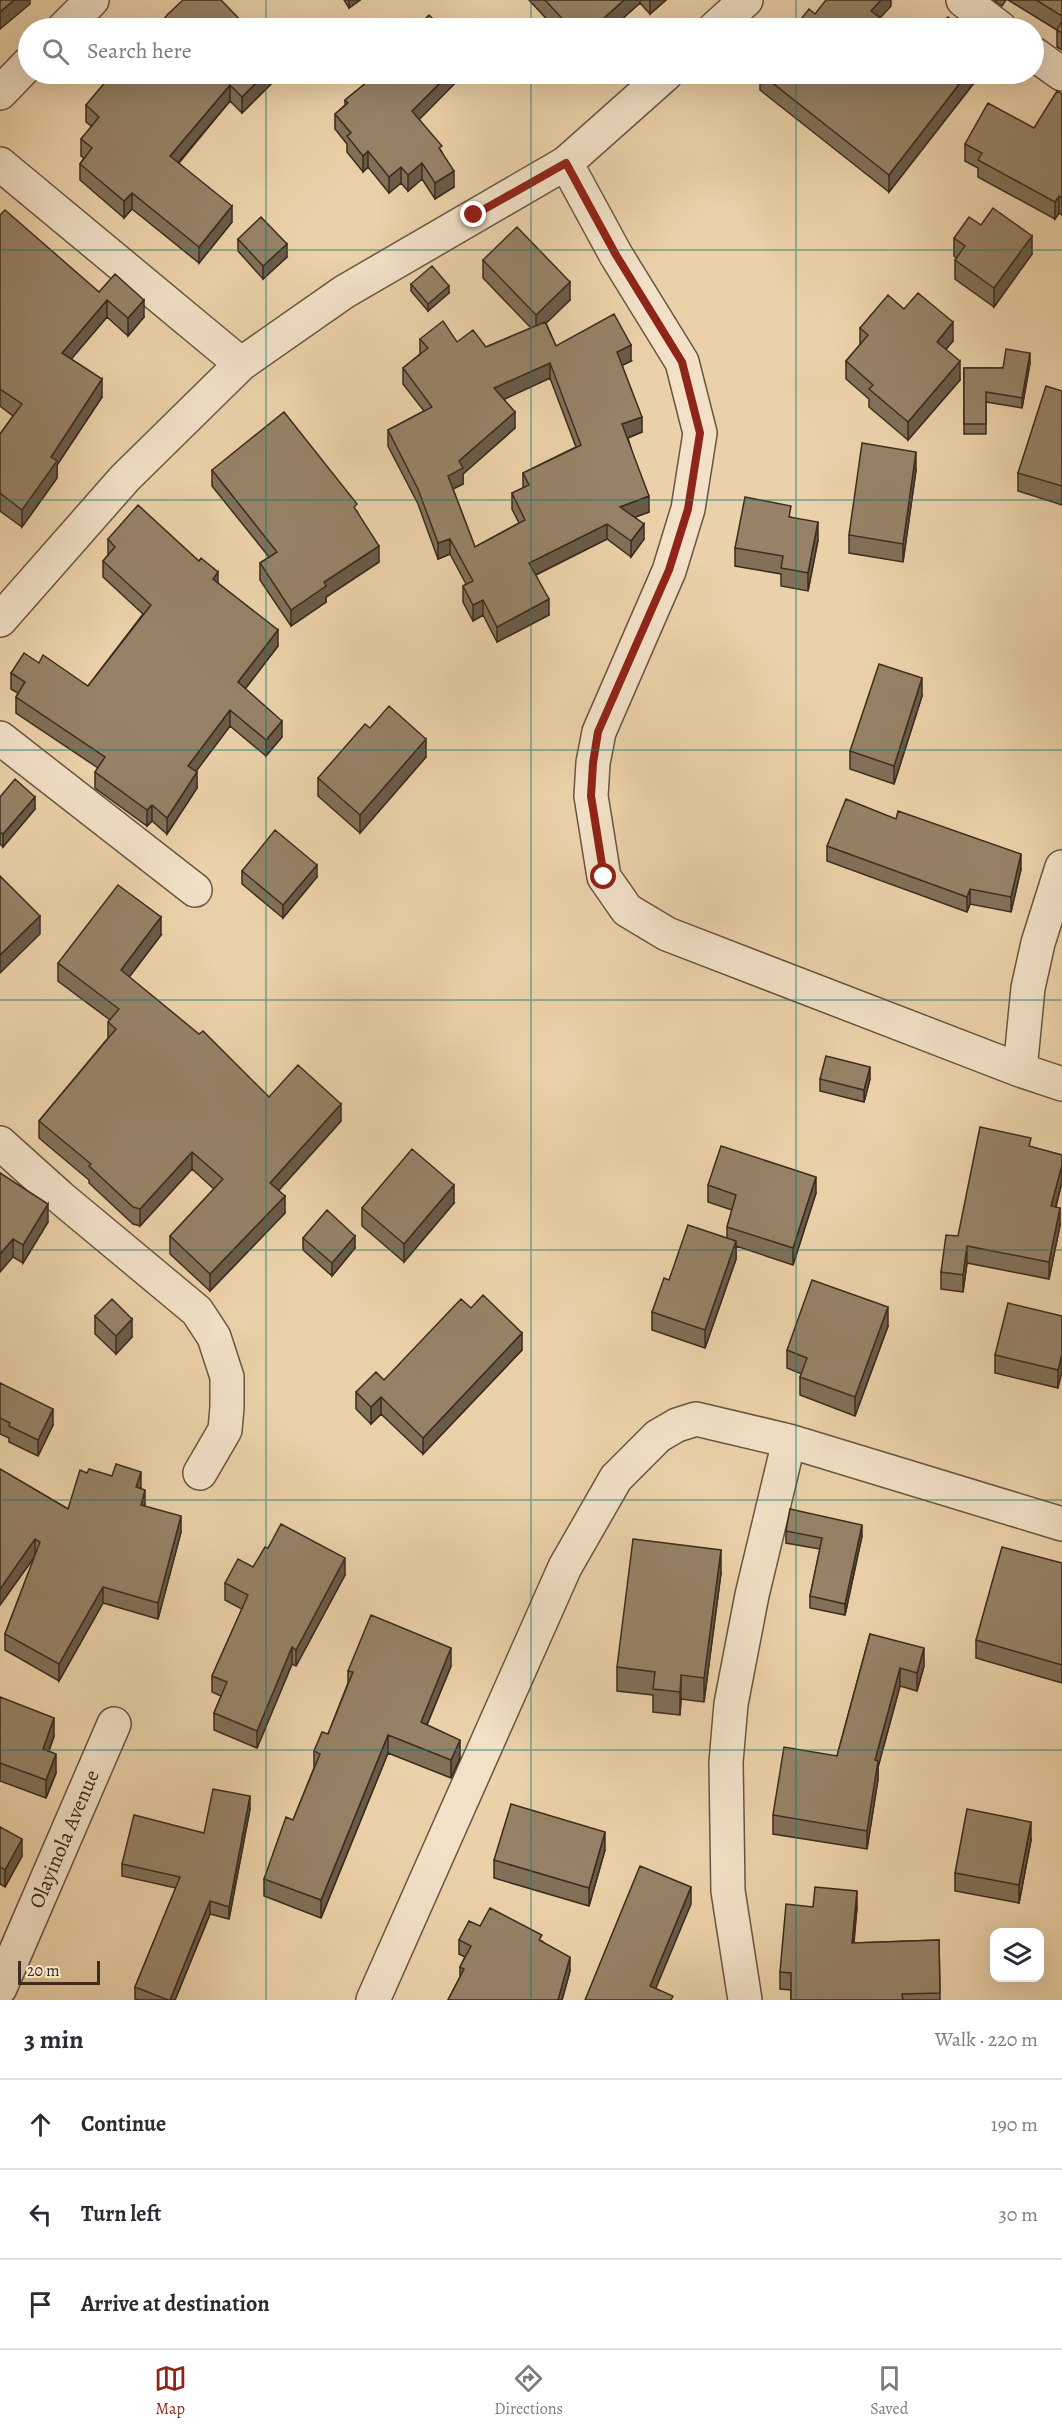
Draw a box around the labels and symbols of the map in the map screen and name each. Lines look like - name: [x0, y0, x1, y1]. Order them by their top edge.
- route end: [460, 201, 486, 227]
- route start: [590, 863, 616, 889]
- street label: Olayinola Avenue: [22, 1765, 106, 1913]
- scale bar: [18, 1958, 100, 1986]

